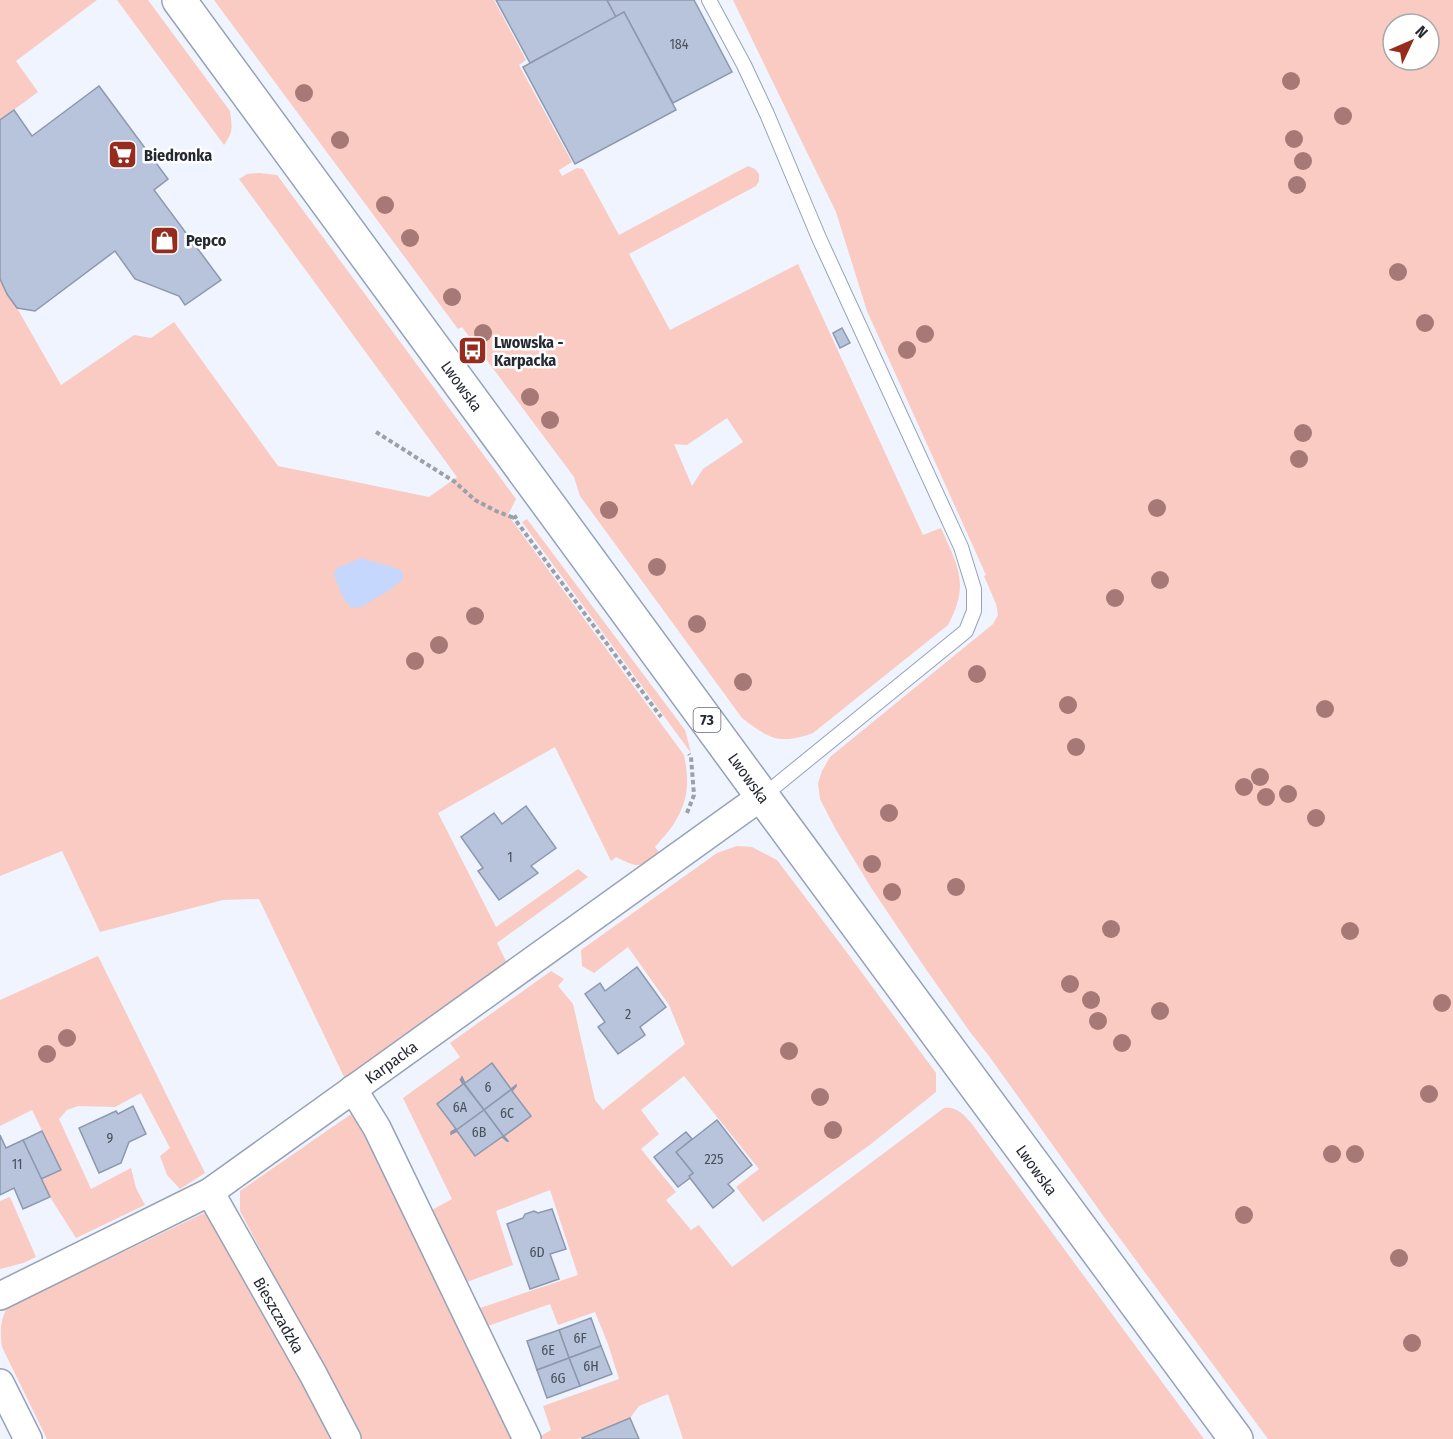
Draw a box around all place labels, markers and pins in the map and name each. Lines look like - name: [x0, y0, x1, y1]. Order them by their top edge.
- supermarket icon: Biedronka: [107, 139, 139, 171]
- place label: Biedronka: [144, 146, 212, 165]
- shop icon: Pepco: [149, 224, 181, 256]
- place label: Pepco: [186, 231, 227, 250]
- place label: Lwowska - Karpacka: [494, 333, 563, 370]
- bus stop icon: Lwowska - Karpacka: [457, 335, 489, 367]

